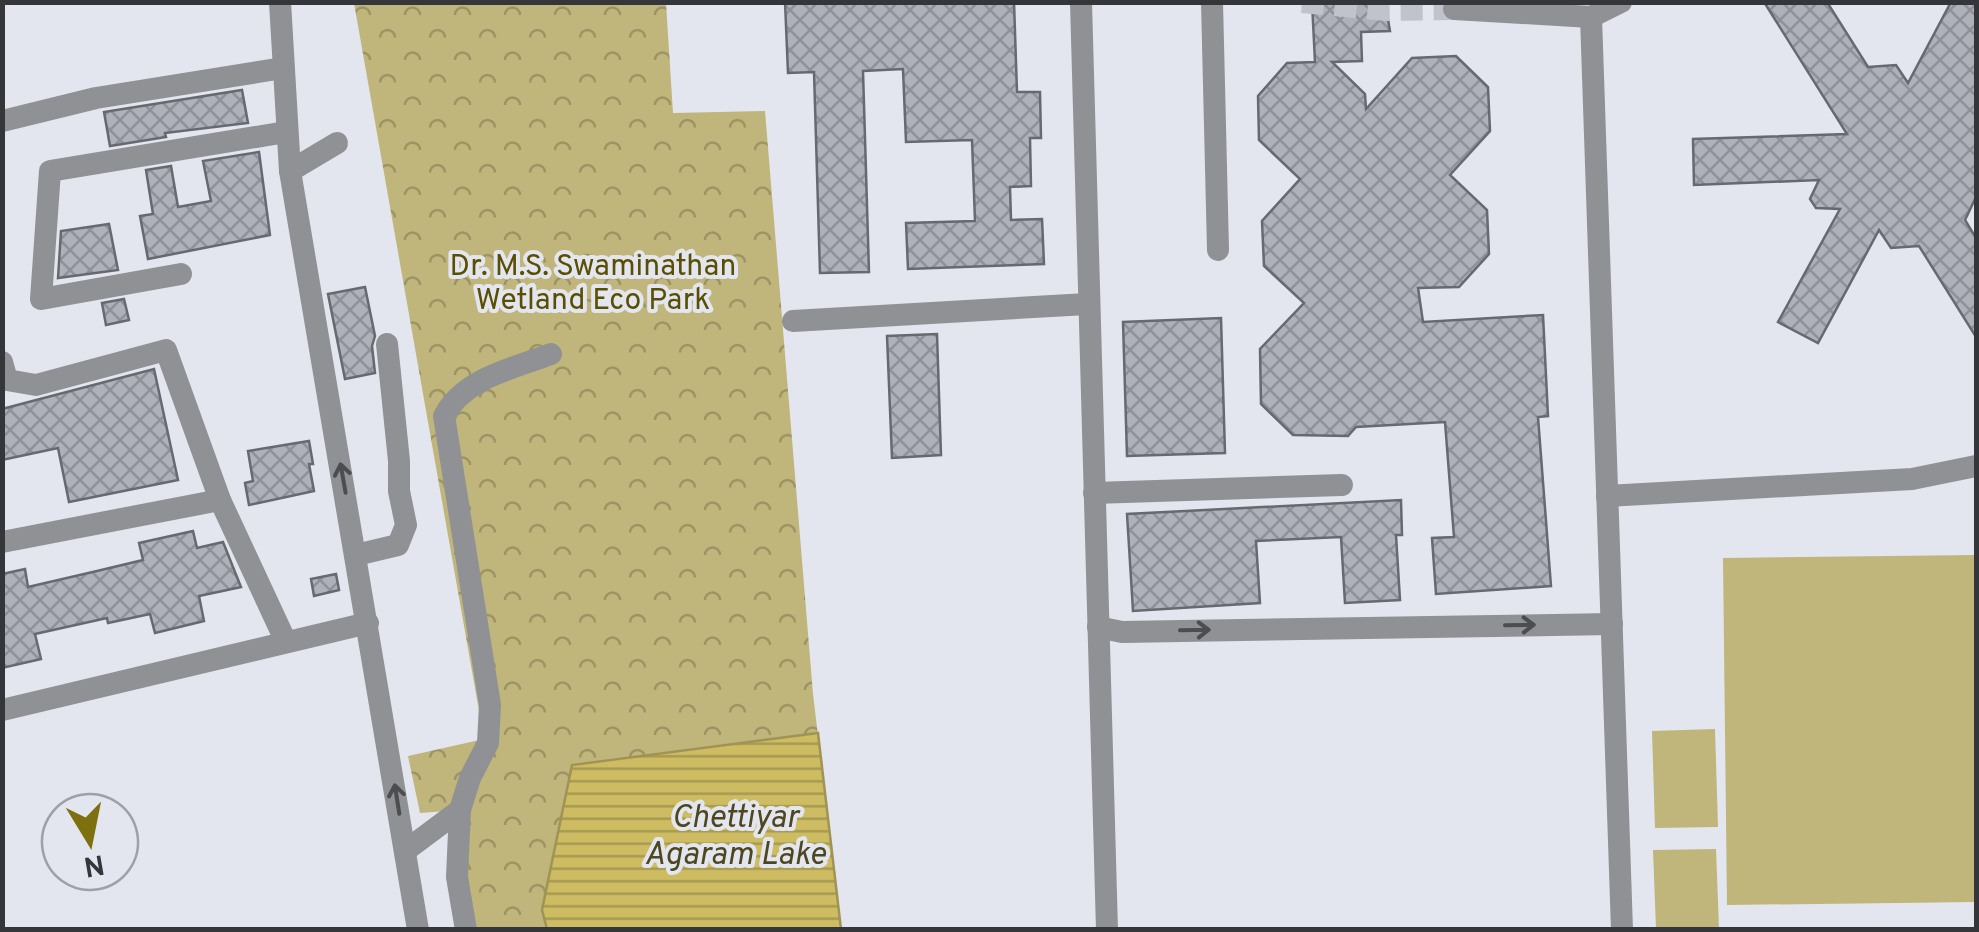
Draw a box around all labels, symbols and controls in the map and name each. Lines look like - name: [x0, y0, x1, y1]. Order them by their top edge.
- park label: Dr. M.S. Swaminathan Wetland Eco Park: [450, 249, 736, 320]
- one-way arrow: [333, 462, 352, 495]
- one-way arrow: [1502, 616, 1535, 634]
- one-way arrow: [1178, 621, 1210, 640]
- one-way arrow: [387, 783, 405, 815]
- north arrow: [40, 792, 140, 892]
- water label: Chettiyar Agaram Lake: [644, 799, 826, 876]
- text: N: [81, 844, 107, 883]

